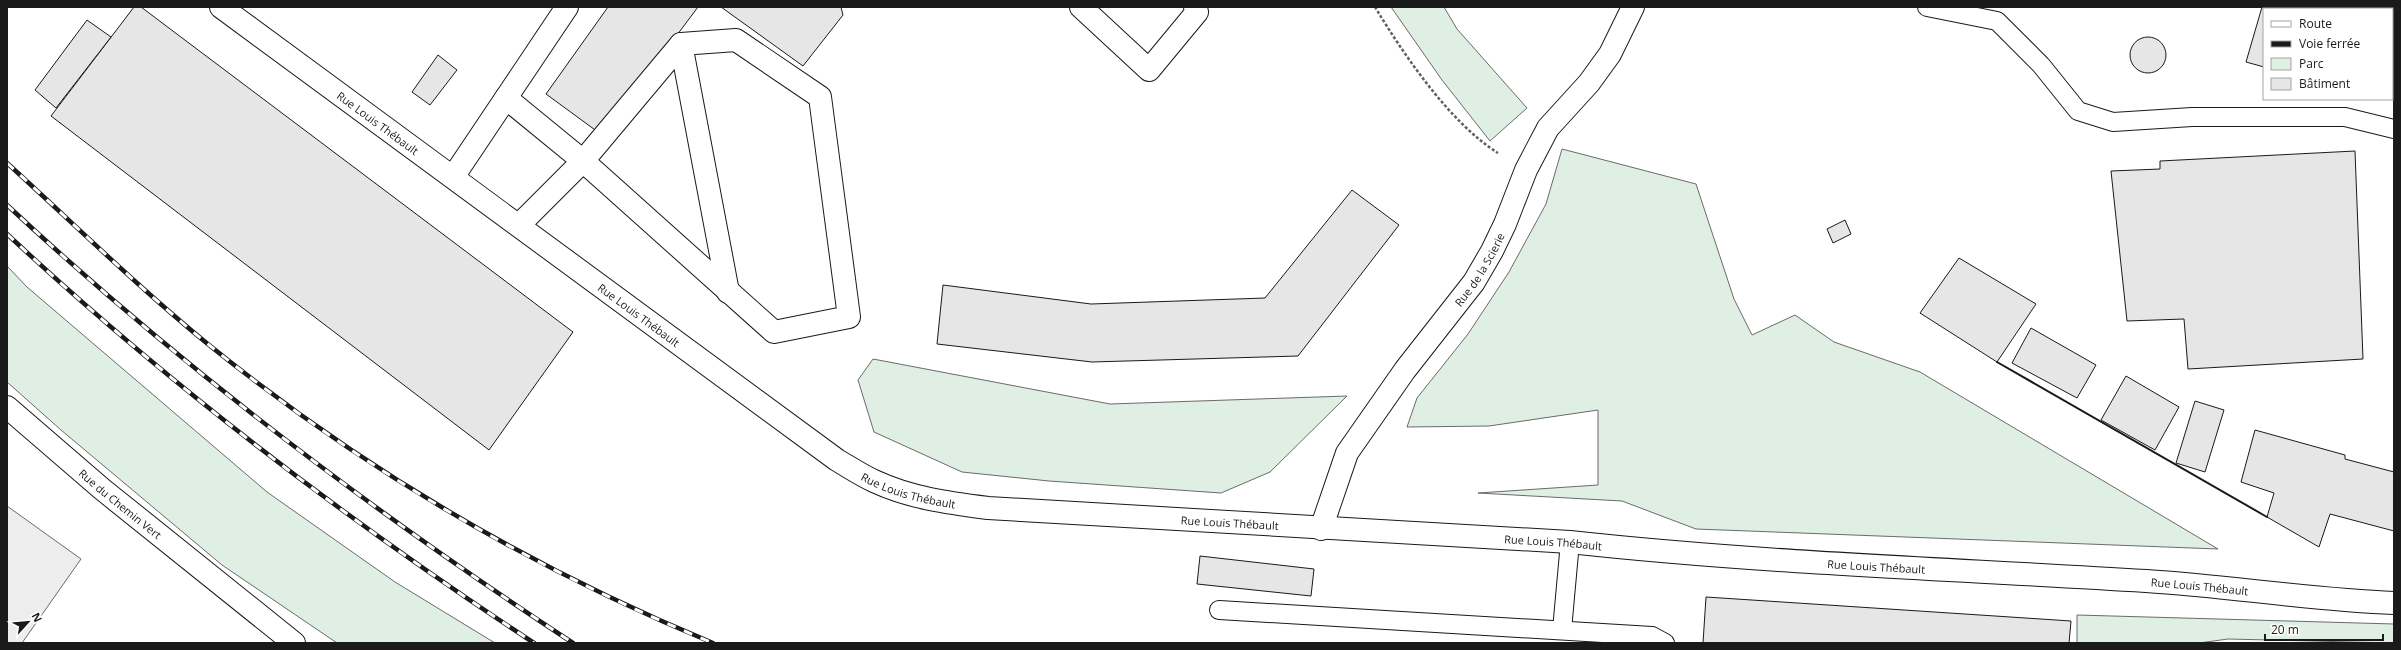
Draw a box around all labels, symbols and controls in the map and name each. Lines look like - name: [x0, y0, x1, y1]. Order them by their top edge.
- legend: [2263, 8, 2393, 100]
- text: Route: [2299, 15, 2332, 32]
- text: Voie ferrée: [2299, 35, 2361, 52]
- text: Parc: [2299, 55, 2324, 72]
- text: Bâtiment: [2299, 75, 2350, 92]
- street label: Rue Louis Thébault: [334, 87, 422, 158]
- street label: Rue de la Scierie: [1451, 230, 1507, 309]
- street label: Rue Louis Thébault: [595, 279, 683, 350]
- street label: Rue du Chemin Vert: [76, 465, 165, 542]
- street label: Rue Louis Thébault: [859, 468, 957, 511]
- street label: Rue Louis Thébault: [1180, 512, 1279, 532]
- street label: Rue Louis Thébault: [1504, 531, 1603, 553]
- street label: Rue Louis Thébault: [1827, 556, 1926, 576]
- street label: Rue Louis Thébault: [2150, 574, 2249, 598]
- north arrow: [8, 602, 48, 642]
- text: N: [29, 610, 46, 625]
- scale bar: [2265, 616, 2383, 642]
- text: 20 m: [2271, 621, 2299, 638]

